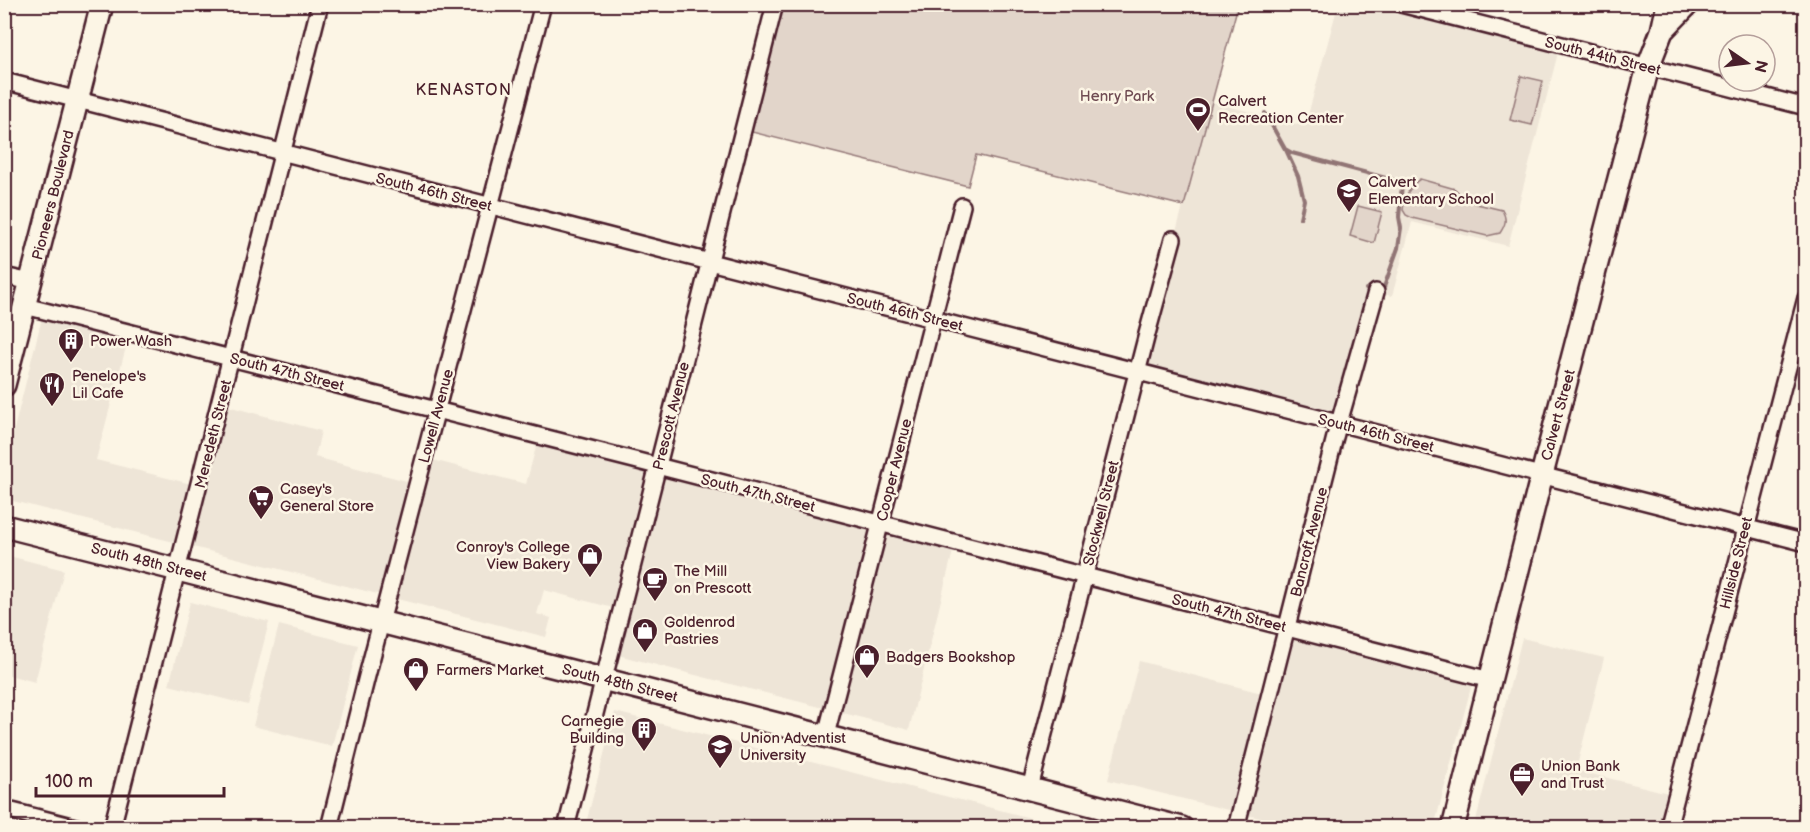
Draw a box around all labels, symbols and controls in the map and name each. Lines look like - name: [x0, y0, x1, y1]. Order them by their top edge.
- street label: South 44th Street: [1543, 33, 1663, 80]
- north arrow: [1717, 33, 1777, 93]
- text: N: [1749, 58, 1771, 74]
- district label: KENASTON: [416, 81, 512, 100]
- park label: Henry Park: [1080, 87, 1155, 106]
- place label: Calvert Recreation Center: [1218, 92, 1344, 128]
- sports icon: Calvert Recreation Center: [1183, 95, 1213, 133]
- street label: Pioneers Boulevard: [28, 128, 79, 262]
- street label: South 46th Street: [374, 169, 494, 216]
- place label: Calvert Elementary School: [1368, 173, 1494, 209]
- school or university icon: Calvert Elementary School: [1334, 176, 1364, 214]
- street label: South 46th Street: [845, 289, 965, 336]
- building icon: Power Wash: [56, 326, 86, 364]
- place label: Power Wash: [90, 332, 172, 351]
- street label: South 47th Street: [228, 349, 346, 396]
- street label: Prescott Avenue: [649, 360, 694, 472]
- place label: Penelope's Lil Cafe: [72, 367, 147, 403]
- street label: Lowell Avenue: [415, 367, 458, 465]
- street label: Calvert Street: [1537, 367, 1580, 463]
- restaurant icon: Penelope's Lil Cafe: [37, 370, 67, 408]
- street label: Meredeth Street: [191, 378, 236, 490]
- street label: South 46th Street: [1316, 410, 1436, 457]
- street label: Cooper Avenue: [873, 417, 916, 523]
- street label: Stockwell Street: [1079, 458, 1124, 568]
- street label: South 47th Street: [699, 470, 817, 517]
- place label: Casey's General Store: [280, 480, 374, 516]
- supermarket icon: Casey's General Store: [246, 483, 276, 521]
- street label: Bancroft Avenue: [1287, 485, 1332, 599]
- street label: Hillside Street: [1716, 515, 1757, 611]
- place label: Conroy's College View Bakery: [456, 538, 570, 574]
- street label: South 48th Street: [89, 539, 209, 586]
- shop icon: Conroy's College View Bakery: [575, 541, 605, 579]
- place label: The Mill on Prescott: [674, 562, 752, 598]
- cafe icon: The Mill on Prescott: [640, 565, 670, 603]
- street label: South 47th Street: [1170, 590, 1288, 637]
- place label: Goldenrod Pastries: [664, 613, 735, 649]
- shop icon: Goldenrod Pastries: [630, 616, 660, 654]
- shop icon: Badgers Bookshop: [852, 642, 882, 680]
- place label: Badgers Bookshop: [886, 648, 1016, 667]
- shop icon: Farmers Market: [401, 655, 431, 693]
- street label: South 48th Street: [560, 660, 680, 707]
- place label: Farmers Market: [436, 661, 544, 680]
- place label: Carnegie Building: [561, 712, 624, 748]
- building icon: Carnegie Building: [629, 715, 659, 753]
- place label: Union Adventist University: [740, 729, 846, 765]
- school or university icon: Union Adventist University: [705, 732, 735, 770]
- place label: Union Bank and Trust: [1541, 757, 1620, 793]
- scale bar: [36, 760, 224, 798]
- office icon: Union Bank and Trust: [1507, 760, 1537, 798]
- text: 100 m: [45, 771, 93, 792]

